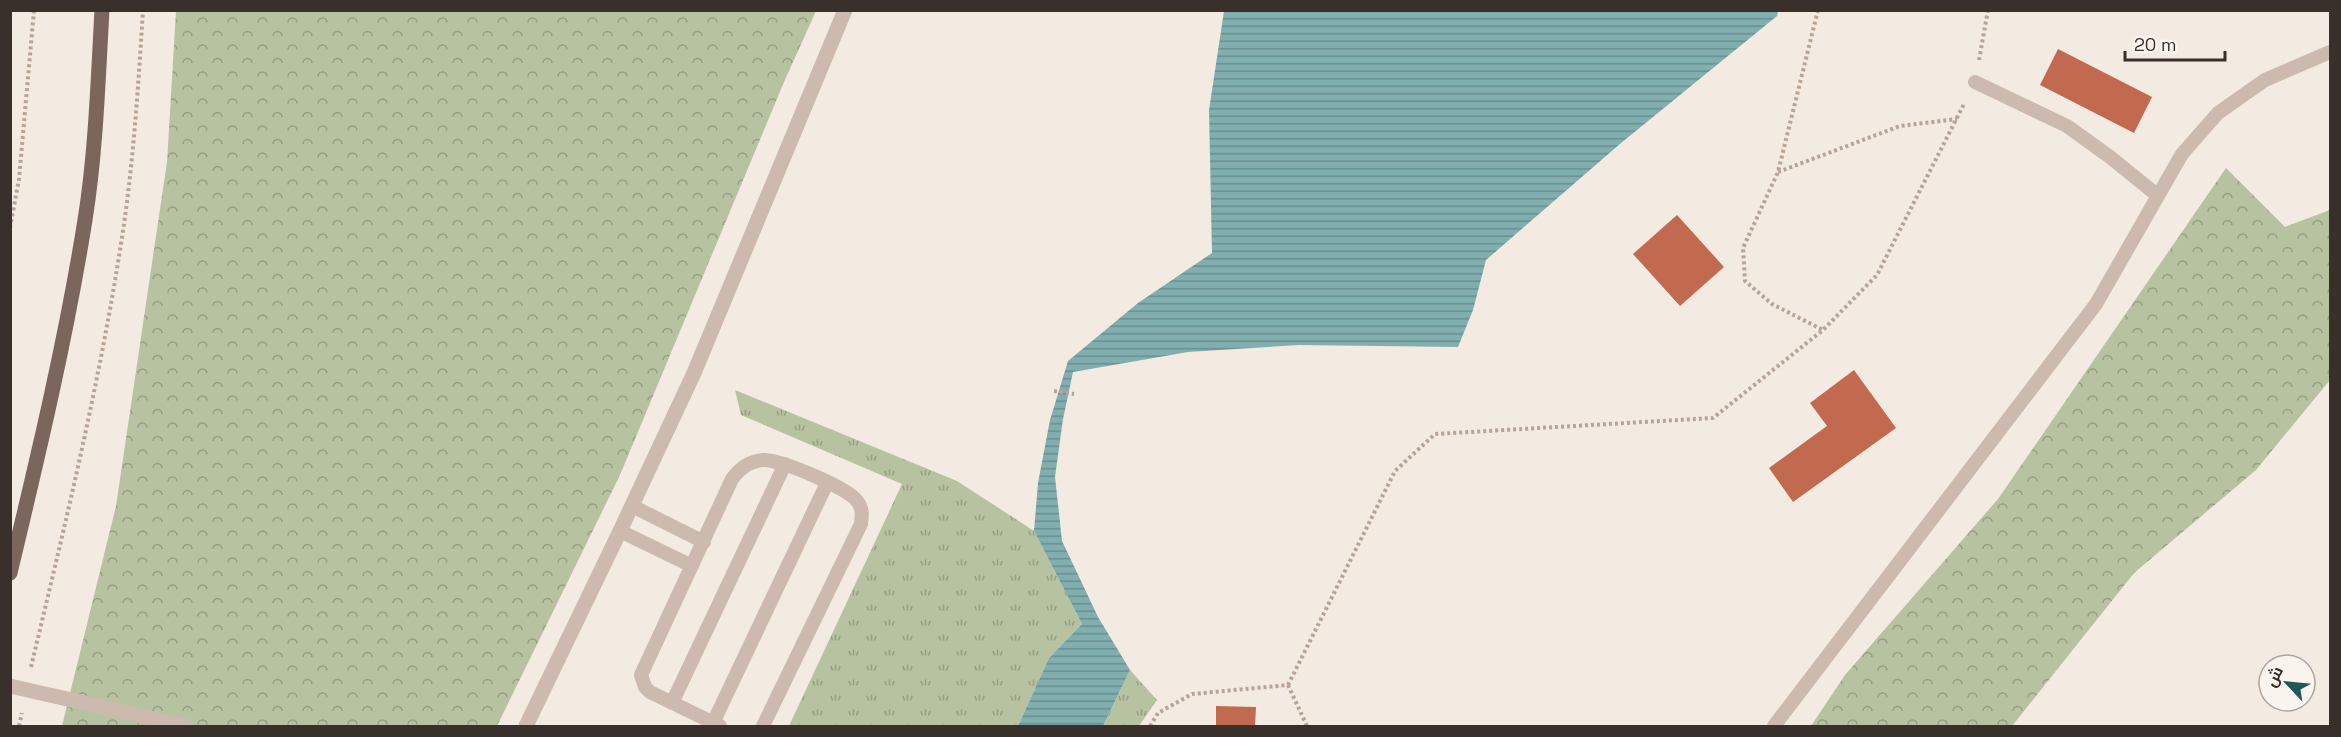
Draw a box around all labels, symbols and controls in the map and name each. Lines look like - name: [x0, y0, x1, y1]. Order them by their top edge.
- scale bar: [2125, 24, 2226, 62]
- text: 20 m: [2134, 33, 2177, 56]
- north arrow: [2257, 653, 2317, 713]
- text: ش: [2260, 663, 2288, 690]

